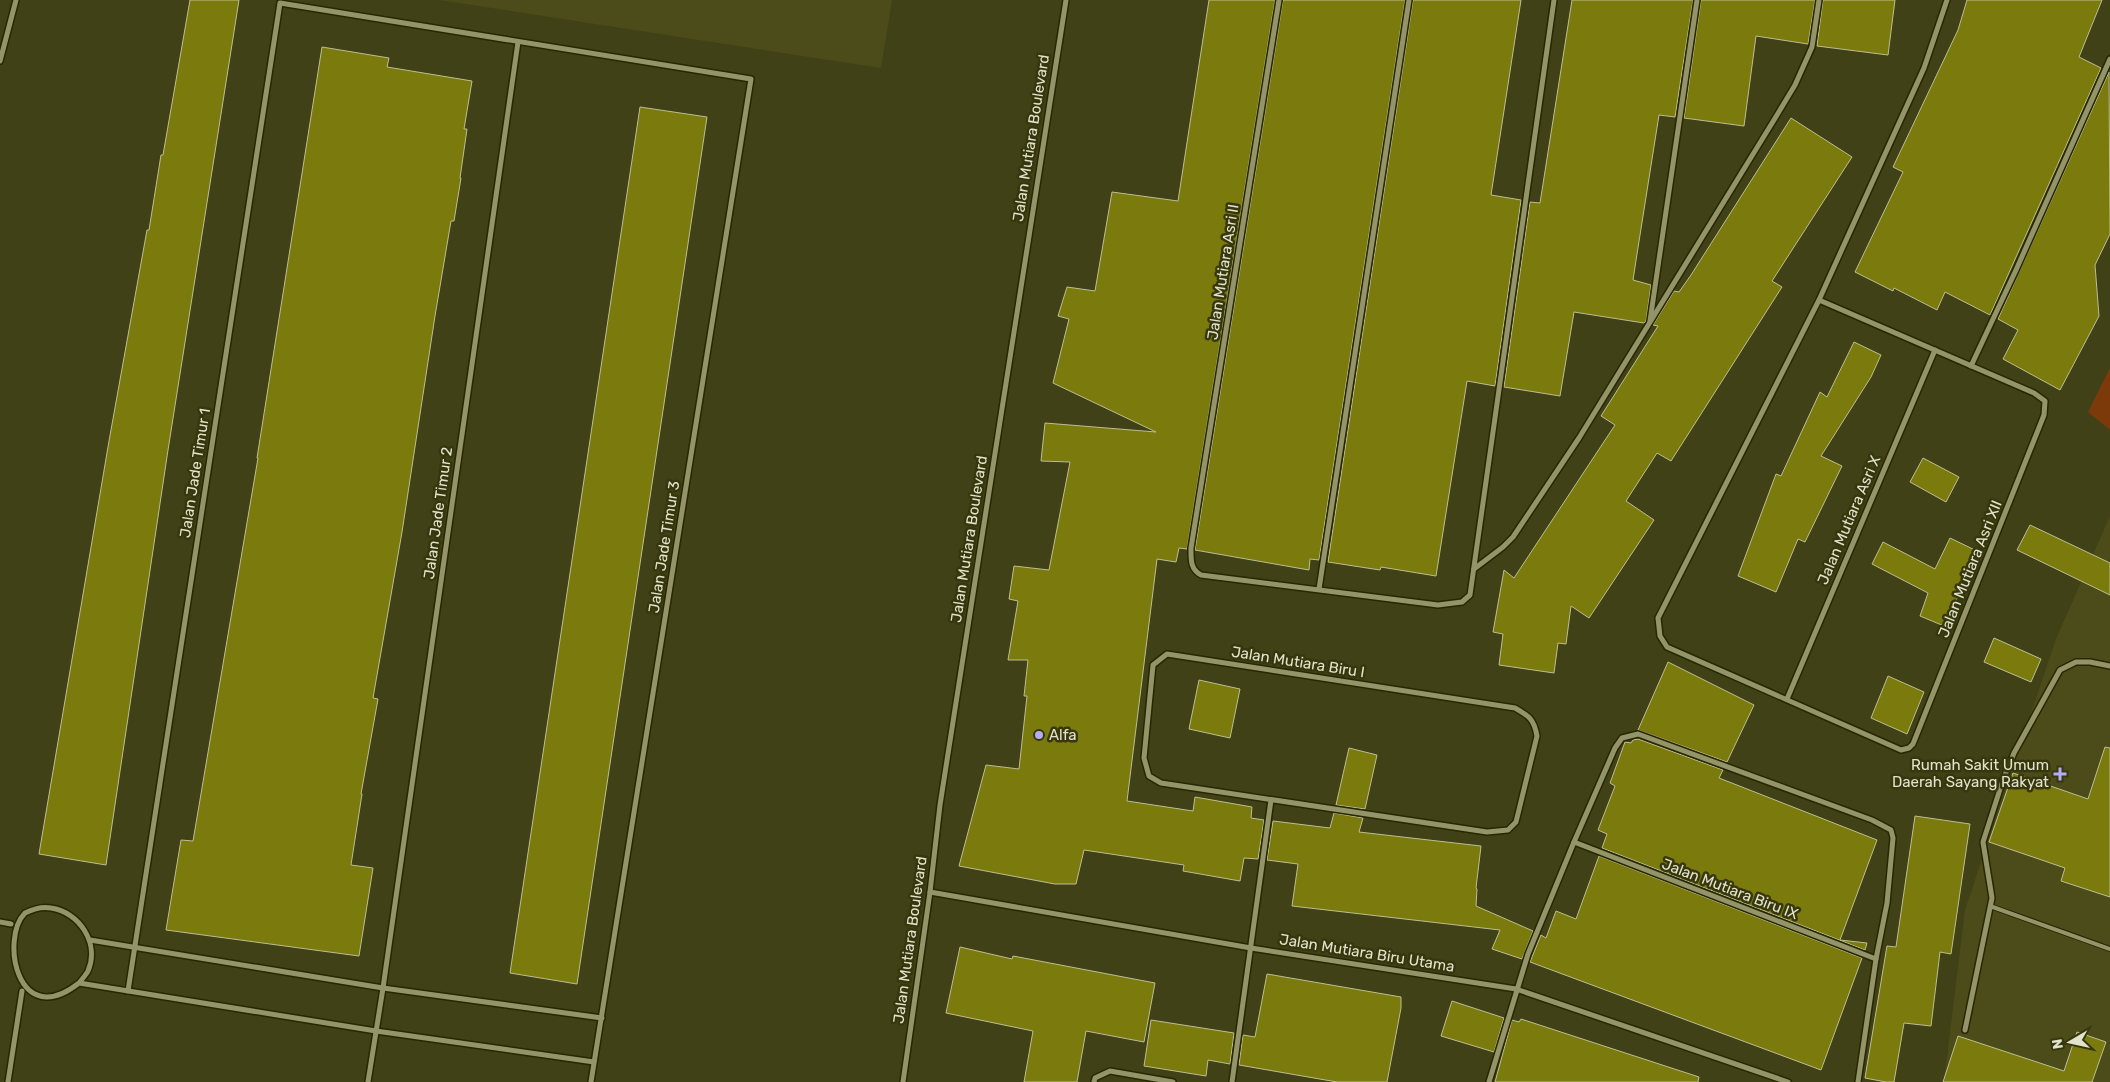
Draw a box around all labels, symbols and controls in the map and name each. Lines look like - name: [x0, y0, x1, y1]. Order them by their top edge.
- street label: Jalan Mutiara Boulevard: [1009, 53, 1053, 223]
- street label: Jalan Mutiara Asri II: [1203, 203, 1243, 341]
- street label: Jalan Jade Timur 1: [176, 407, 214, 539]
- street label: Jalan Jade Timur 2: [420, 446, 456, 580]
- street label: Jalan Mutiara Asri X: [1814, 452, 1885, 587]
- street label: Jalan Mutiara Boulevard: [947, 454, 991, 624]
- street label: Jalan Jade Timur 3: [645, 480, 683, 614]
- street label: Jalan Mutiara Asri XII: [1934, 498, 2006, 640]
- street label: Jalan Mutiara Biru I: [1230, 643, 1366, 681]
- place label: Alfa: [1049, 726, 1077, 744]
- marker: Alfa: [1033, 729, 1045, 741]
- place label: Rumah Sakit Umum Daerah Sayang Rakyat: [1892, 756, 2049, 791]
- marker: Rumah Sakit Umum Daerah Sayang Rakyat: [2053, 767, 2067, 781]
- street label: Jalan Mutiara Boulevard: [889, 855, 931, 1025]
- street label: Jalan Mutiara Biru IX: [1659, 855, 1801, 923]
- street label: Jalan Mutiara Biru Utama: [1278, 930, 1456, 976]
- north arrow: [2045, 1017, 2095, 1067]
- text: N: [2048, 1038, 2067, 1050]

